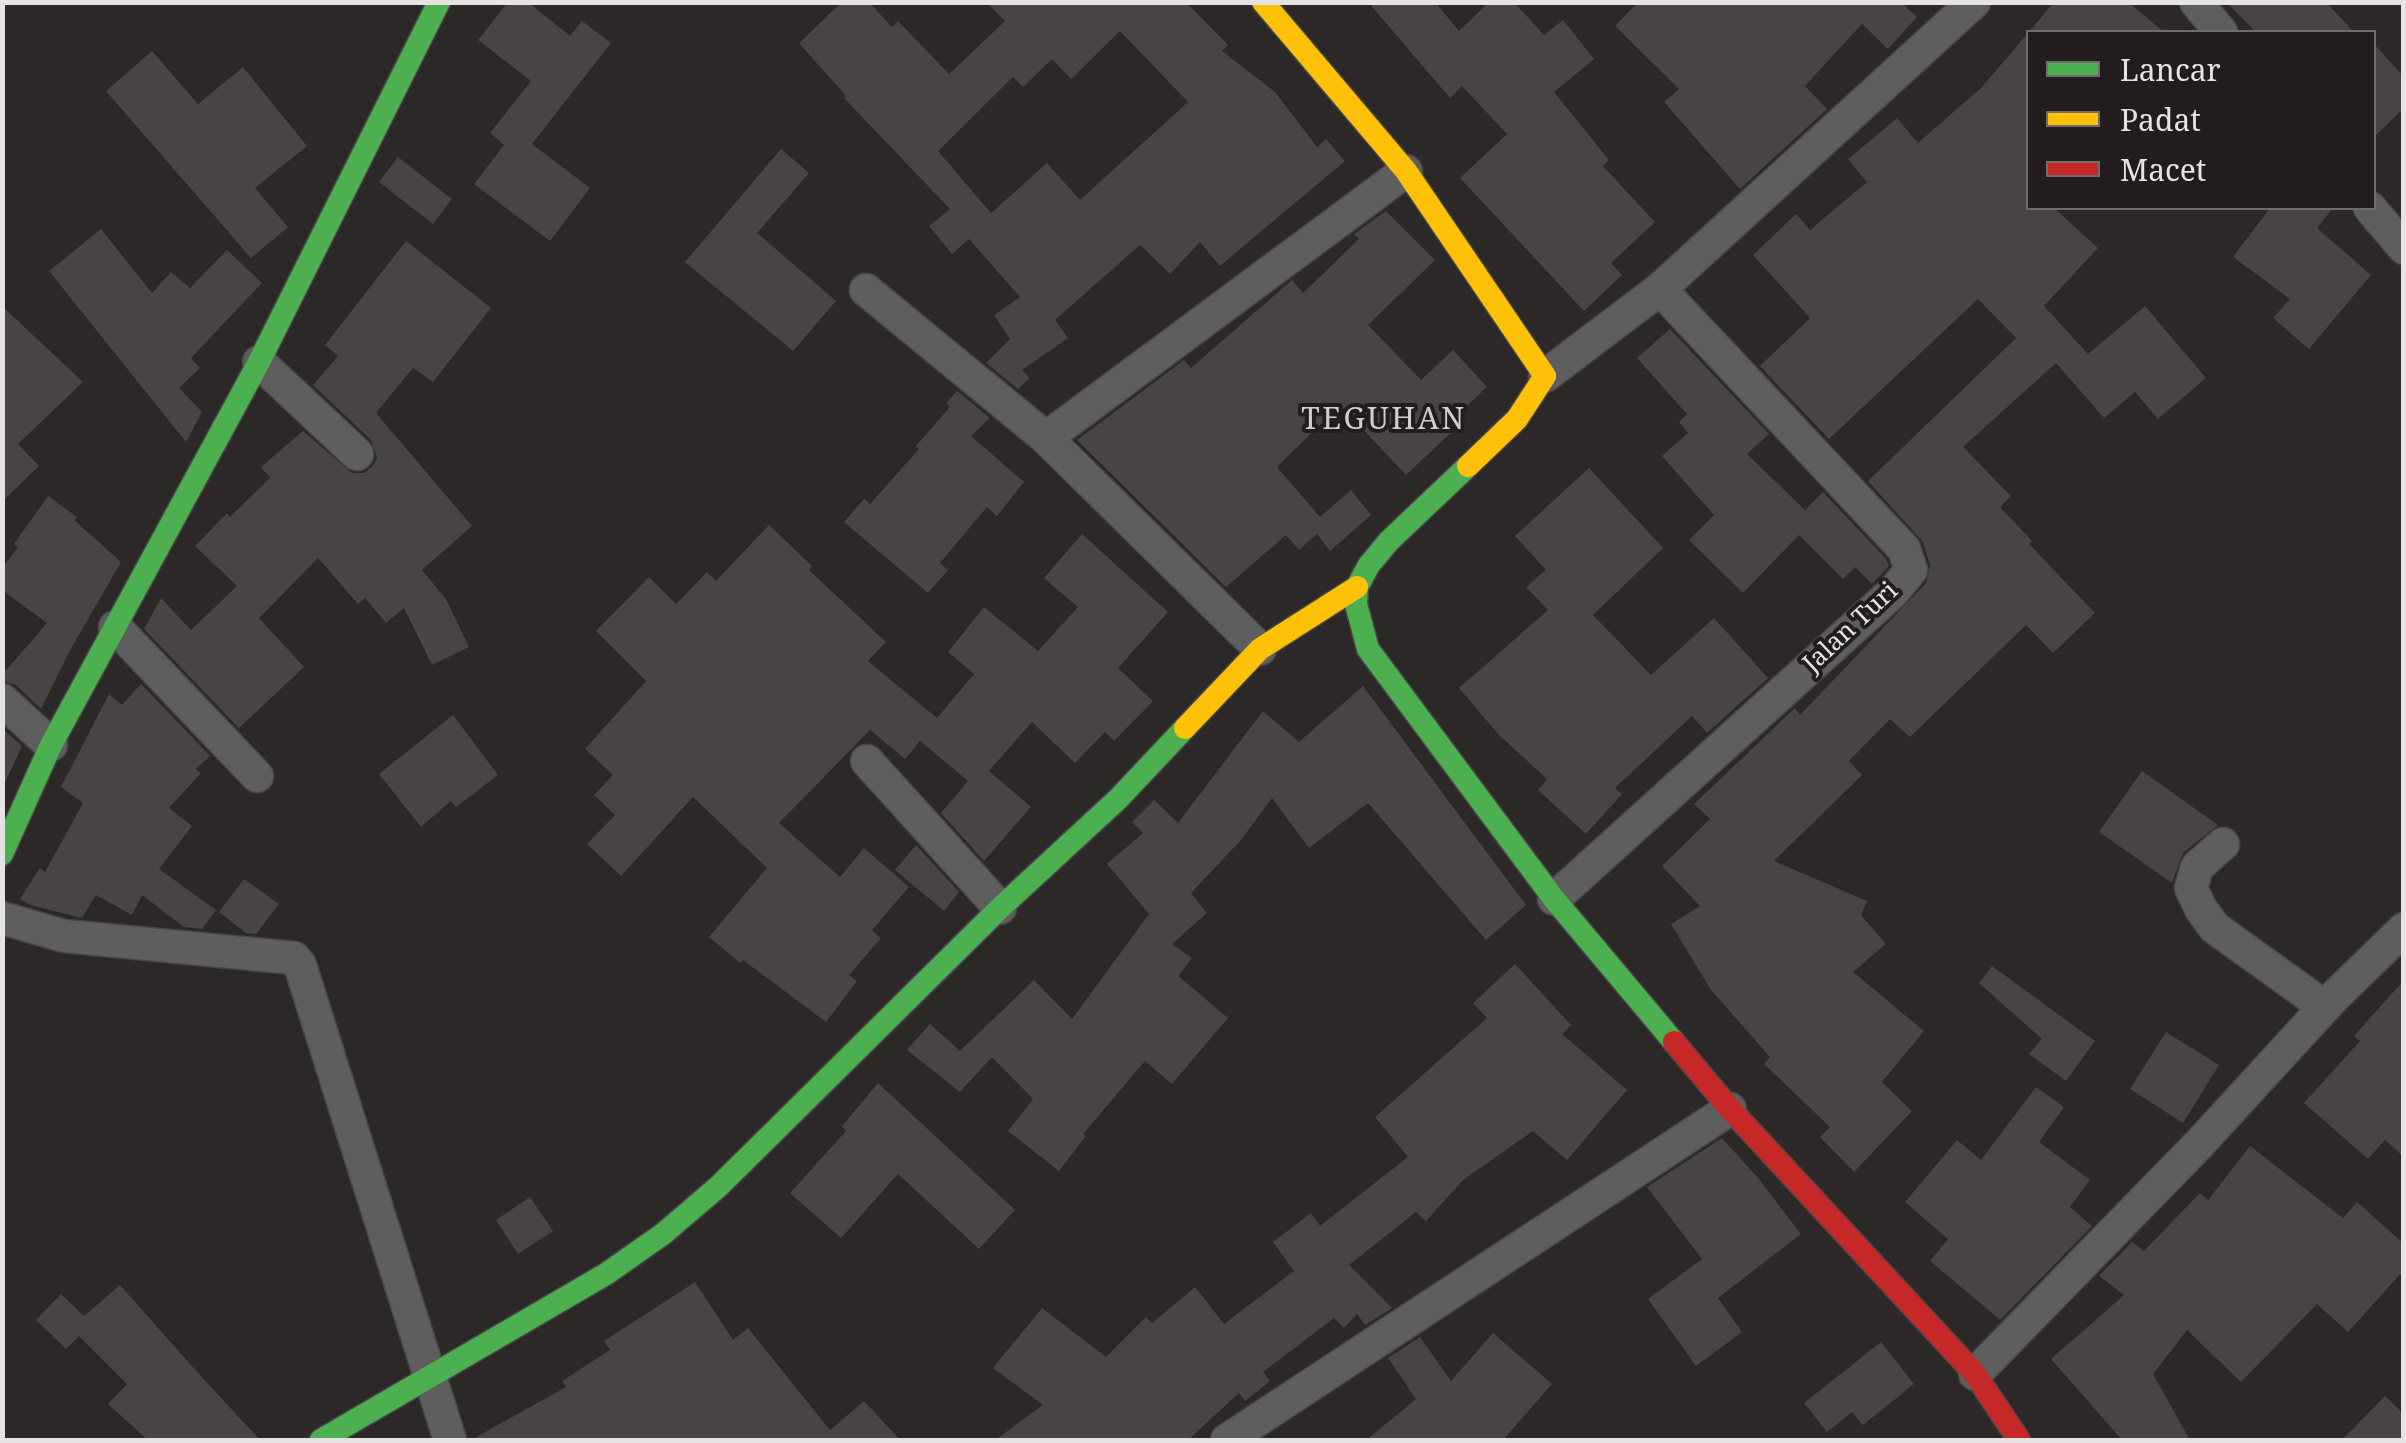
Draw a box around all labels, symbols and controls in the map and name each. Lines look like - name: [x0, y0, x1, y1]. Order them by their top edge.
- legend: [2026, 30, 2376, 210]
- text: Lancar: [2120, 49, 2221, 90]
- text: Padat: [2120, 99, 2201, 140]
- text: Macet: [2120, 149, 2206, 190]
- district label: TEGUHAN: [1301, 402, 1467, 438]
- street label: Jalan Turi: [1797, 577, 1905, 679]

